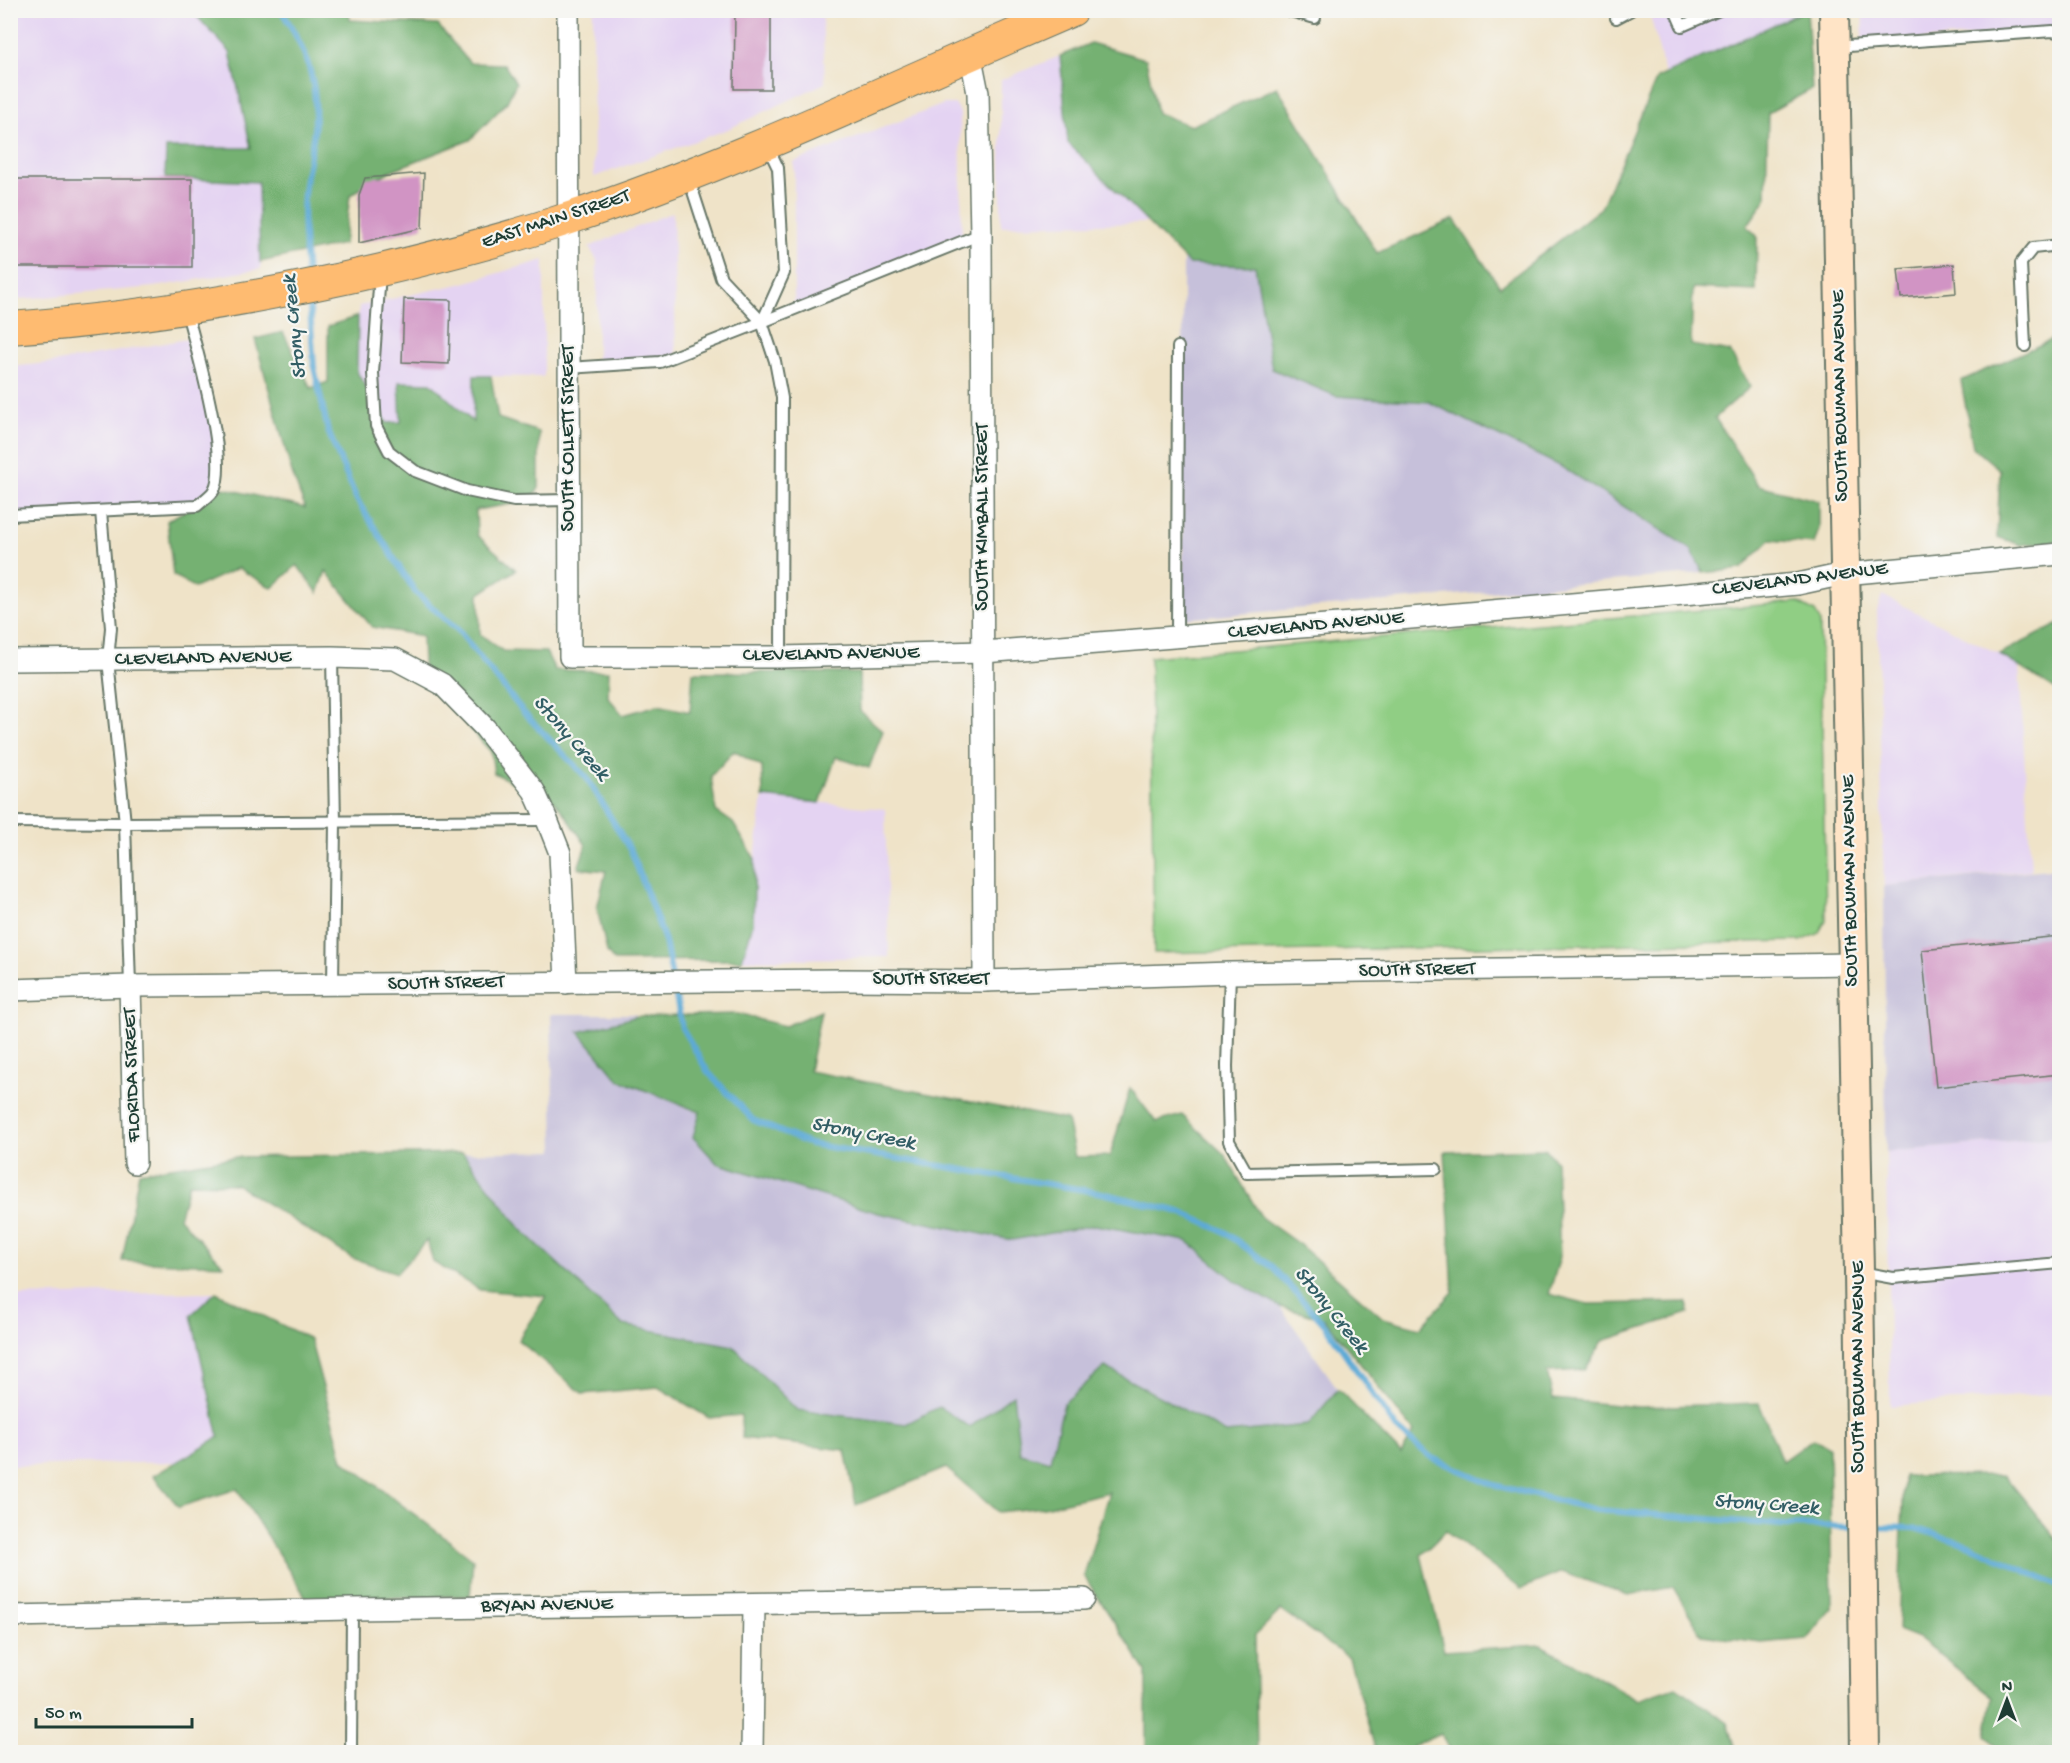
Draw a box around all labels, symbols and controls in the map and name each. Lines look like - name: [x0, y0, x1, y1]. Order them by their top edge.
- street label: EAST MAIN STREET: [479, 185, 634, 255]
- water label: Stony Creek: [278, 271, 314, 380]
- street label: SOUTH BOWMAN AVENUE: [1828, 288, 1854, 502]
- street label: SOUTH COLLETT STREET: [558, 343, 581, 531]
- street label: SOUTH KIMBALL STREET: [972, 422, 995, 611]
- street label: CLEVELAND AVENUE: [1711, 558, 1891, 602]
- street label: CLEVELAND AVENUE: [1227, 607, 1406, 645]
- street label: CLEVELAND AVENUE: [743, 642, 921, 668]
- street label: CLEVELAND AVENUE: [115, 646, 293, 672]
- water label: Stony Creek: [526, 691, 615, 789]
- street label: SOUTH BOWMAN AVENUE: [1838, 773, 1864, 987]
- street label: SOUTH STREET: [1358, 958, 1477, 984]
- street label: SOUTH STREET: [873, 969, 991, 992]
- street label: SOUTH STREET: [387, 971, 506, 997]
- street label: FLORIDA STREET: [119, 1006, 147, 1144]
- water label: Stony Creek: [809, 1113, 919, 1158]
- street label: SOUTH BOWMAN AVENUE: [1848, 1260, 1871, 1473]
- water label: Stony Creek: [1287, 1263, 1374, 1361]
- water label: Stony Creek: [1713, 1490, 1822, 1522]
- street label: BRYAN AVENUE: [480, 1593, 615, 1619]
- north arrow: [1977, 1670, 2037, 1730]
- text: N: [2002, 1679, 2013, 1698]
- scale bar: [36, 1691, 192, 1729]
- text: 50 m: [45, 1704, 82, 1725]

